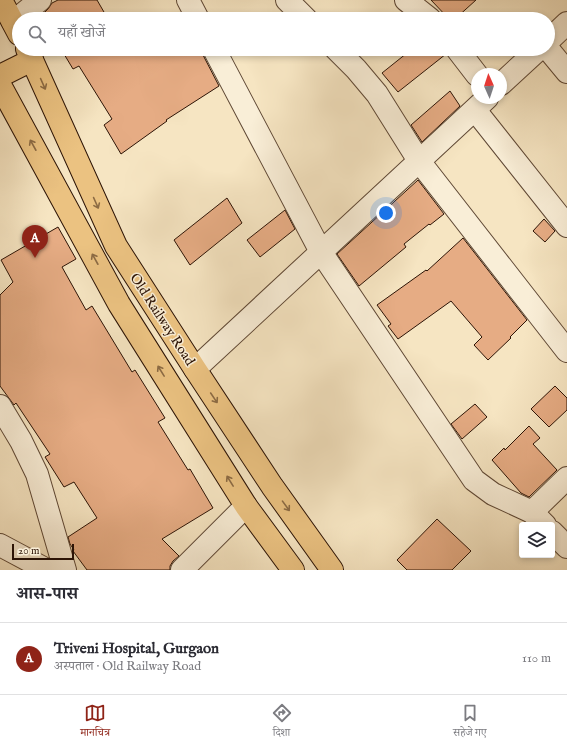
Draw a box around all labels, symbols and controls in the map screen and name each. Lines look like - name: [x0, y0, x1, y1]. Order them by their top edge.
- search box: [12, 12, 555, 56]
- icon: search: [26, 23, 48, 45]
- text: यहाँ खोजें: [58, 23, 105, 42]
- north arrow: [471, 68, 507, 104]
- one-way arrow: [40, 78, 47, 90]
- one-way arrow: [28, 139, 36, 151]
- one-way arrow: [93, 197, 101, 209]
- your location: [376, 203, 396, 223]
- pin: A: [22, 225, 48, 258]
- one-way arrow: [91, 253, 98, 265]
- street label: Old Railway Road: [126, 270, 199, 370]
- one-way arrow: [157, 366, 165, 377]
- one-way arrow: [210, 392, 218, 403]
- one-way arrow: [226, 476, 234, 487]
- one-way arrow: [282, 500, 290, 511]
- map controls: [519, 522, 555, 558]
- button: layers: [519, 522, 555, 558]
- scale bar: [12, 542, 74, 561]
- text: 20 m: [18, 544, 39, 558]
- text: आस-पास: [16, 584, 78, 605]
- text: Triveni Hospital, Gurgaon: [54, 639, 219, 658]
- text: A: [25, 650, 33, 667]
- text: 110 m: [522, 650, 551, 667]
- text: अस्पताल · Old Railway Road: [54, 658, 201, 675]
- tab: मानचित्र: [80, 702, 110, 743]
- tab: दिशा: [271, 702, 293, 743]
- tab: सहेजे गए: [453, 702, 487, 743]

